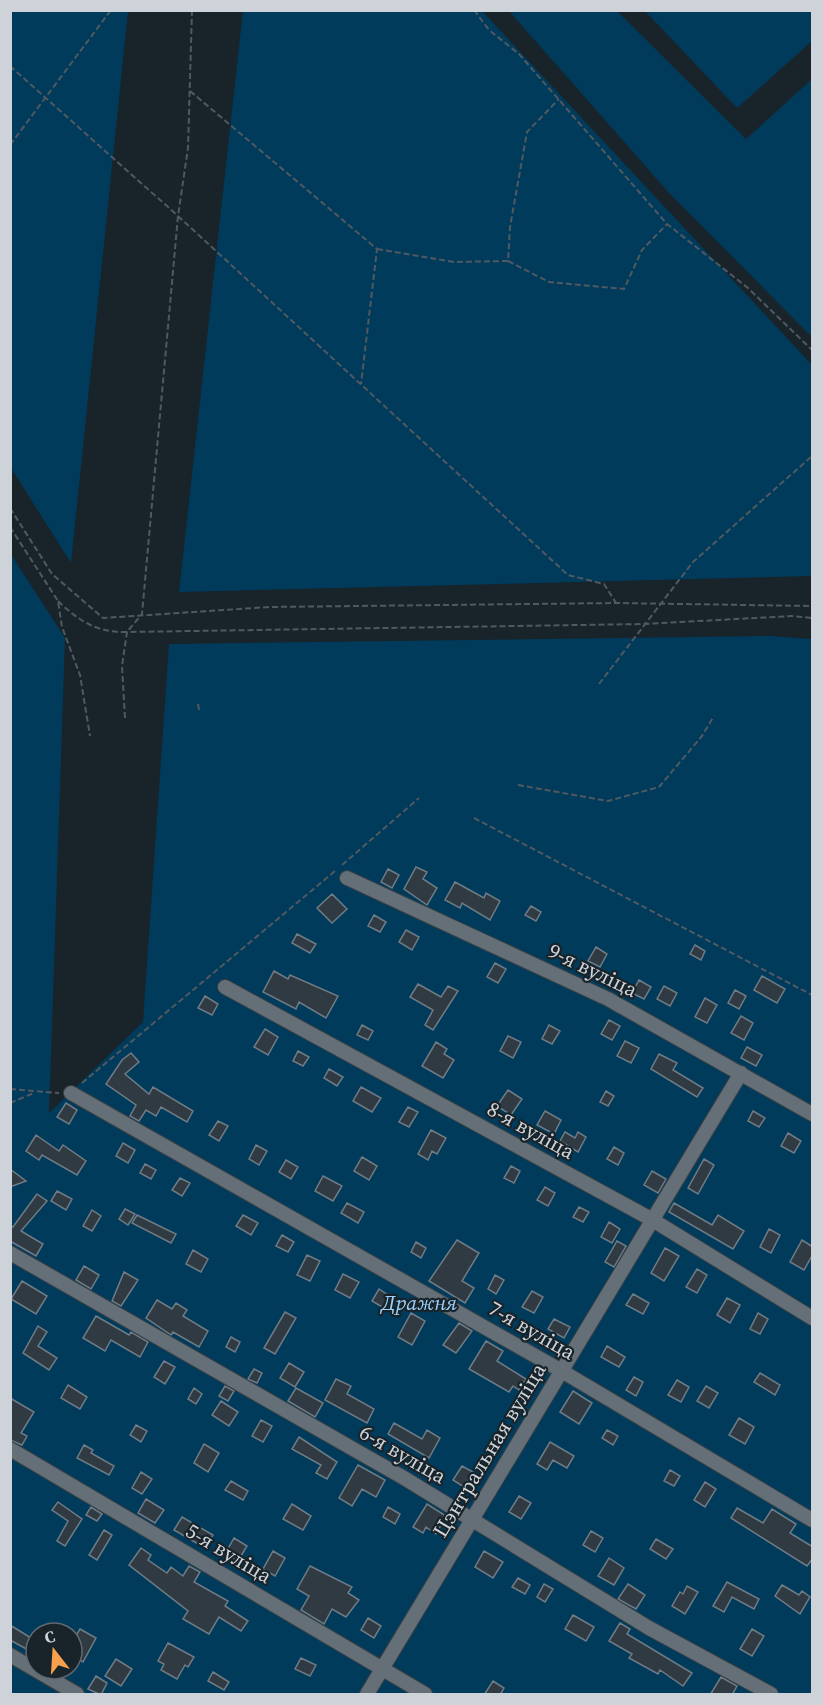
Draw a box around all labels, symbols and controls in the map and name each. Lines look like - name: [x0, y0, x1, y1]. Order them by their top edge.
- street label: 9-я вуліца: [544, 936, 643, 1004]
- street label: 8-я вуліца: [482, 1094, 580, 1166]
- park label: Дражня: [379, 1288, 457, 1317]
- street label: 7-я вуліца: [483, 1293, 581, 1367]
- street label: Цэнтральная вуліца: [425, 1357, 553, 1543]
- street label: 6-я вуліца: [354, 1417, 452, 1491]
- street label: 5-я вуліца: [180, 1516, 278, 1590]
- north arrow: [24, 1621, 84, 1681]
- text: С: [42, 1625, 58, 1649]

